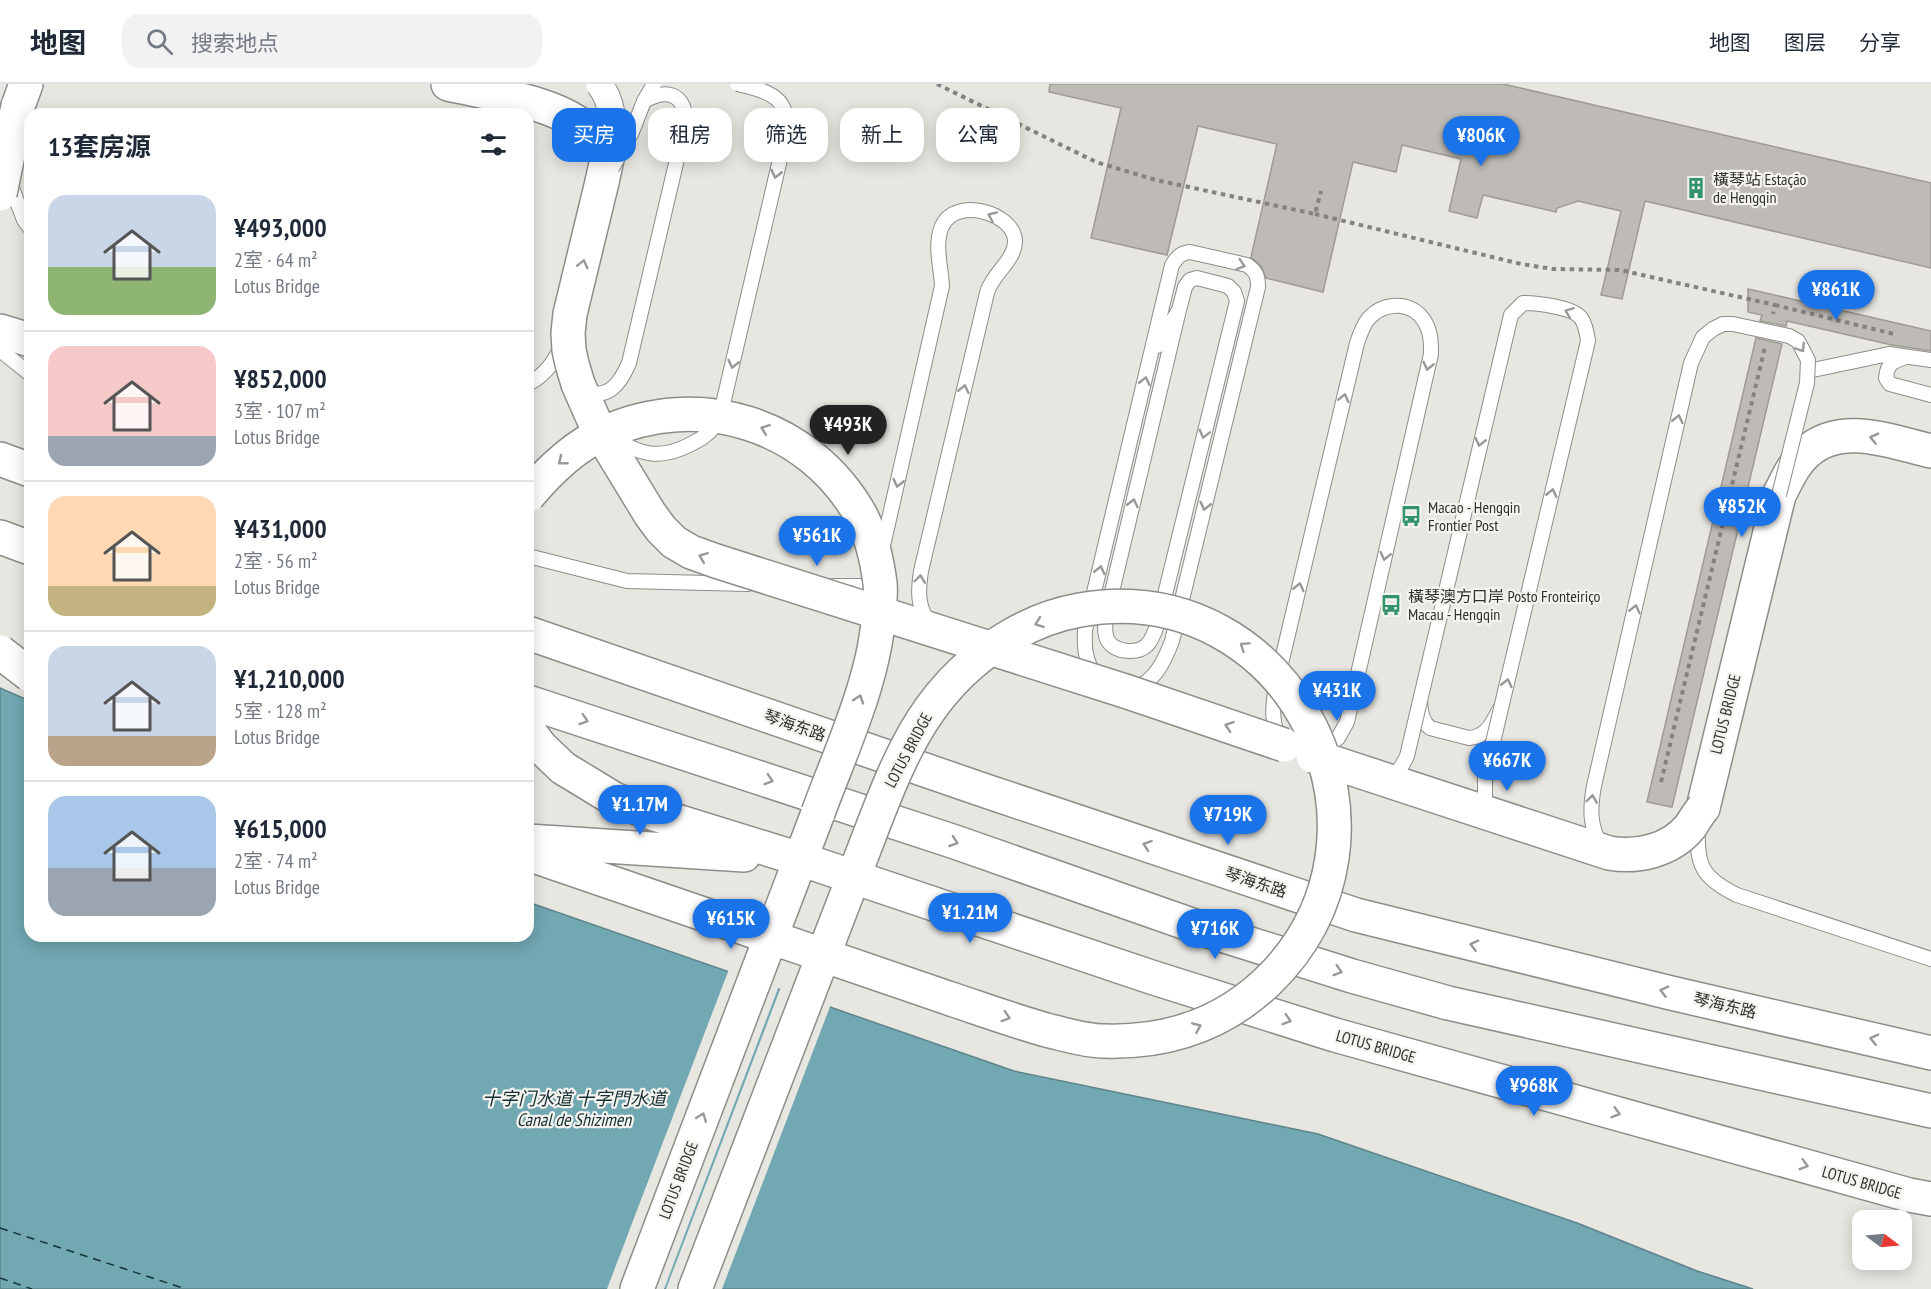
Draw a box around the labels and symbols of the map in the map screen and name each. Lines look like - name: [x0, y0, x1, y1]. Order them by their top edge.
- pin: ¥806K: [1439, 116, 1523, 167]
- one-way arrow: [771, 169, 784, 179]
- place label: 橫琴站 Estação de Hengqin: [1713, 169, 1807, 207]
- building icon: 橫琴站 Estação de Hengqin: [1684, 176, 1708, 200]
- one-way arrow: [988, 211, 999, 223]
- one-way arrow: [1235, 257, 1245, 270]
- one-way arrow: [575, 259, 588, 269]
- pin: ¥861K: [1794, 270, 1878, 321]
- one-way arrow: [1564, 307, 1575, 319]
- one-way arrow: [1793, 342, 1805, 352]
- one-way arrow: [727, 359, 740, 369]
- one-way arrow: [1423, 360, 1436, 370]
- one-way arrow: [1137, 376, 1150, 386]
- one-way arrow: [956, 385, 969, 395]
- one-way arrow: [1337, 393, 1350, 403]
- pin: ¥493K: [806, 405, 890, 456]
- one-way arrow: [1671, 415, 1684, 425]
- one-way arrow: [760, 424, 771, 436]
- one-way arrow: [1199, 429, 1212, 439]
- one-way arrow: [1869, 432, 1879, 445]
- one-way arrow: [1474, 437, 1487, 447]
- one-way arrow: [558, 454, 569, 465]
- one-way arrow: [892, 478, 905, 488]
- pin: ¥852K: [1700, 487, 1784, 538]
- one-way arrow: [1544, 489, 1557, 499]
- place label: Macao - Hengqin Frontier Post: [1428, 497, 1520, 535]
- one-way arrow: [1125, 498, 1138, 508]
- one-way arrow: [1199, 501, 1212, 511]
- bus stop icon: Macao - Hengqin Frontier Post: [1399, 504, 1423, 528]
- pin: ¥561K: [775, 516, 859, 567]
- one-way arrow: [698, 551, 709, 564]
- one-way arrow: [1379, 551, 1392, 561]
- one-way arrow: [1092, 566, 1105, 576]
- one-way arrow: [913, 575, 925, 584]
- one-way arrow: [1292, 582, 1305, 592]
- place label: 橫琴澳方口岸 Posto Fronteiriço Macau - Hengqin: [1408, 586, 1601, 624]
- bus stop icon: 橫琴澳方口岸 Posto Fronteiriço Macau - Hengqin: [1379, 593, 1403, 617]
- one-way arrow: [1627, 605, 1640, 615]
- one-way arrow: [1034, 615, 1044, 628]
- one-way arrow: [1239, 642, 1250, 653]
- pin: ¥431K: [1295, 671, 1379, 722]
- street label: LOTUS BRIDGE: [1705, 672, 1745, 756]
- one-way arrow: [1499, 678, 1512, 688]
- one-way arrow: [852, 694, 865, 705]
- street label: 琴海东路: [761, 705, 829, 745]
- street label: LOTUS BRIDGE: [880, 709, 936, 791]
- one-way arrow: [578, 713, 589, 725]
- one-way arrow: [1224, 721, 1234, 734]
- pin: ¥667K: [1465, 741, 1549, 792]
- one-way arrow: [763, 773, 774, 786]
- pin: ¥1.17M: [591, 785, 689, 836]
- pin: ¥719K: [1186, 795, 1270, 846]
- one-way arrow: [1585, 795, 1597, 804]
- one-way arrow: [948, 834, 959, 847]
- one-way arrow: [1142, 840, 1153, 853]
- street label: 琴海东路: [1222, 863, 1290, 901]
- pin: ¥1.21M: [921, 893, 1019, 944]
- pin: ¥615K: [689, 899, 773, 950]
- pin: ¥716K: [1173, 909, 1257, 960]
- one-way arrow: [1469, 939, 1479, 952]
- one-way arrow: [1332, 964, 1343, 977]
- one-way arrow: [1659, 985, 1669, 998]
- street label: 琴海东路: [1692, 988, 1758, 1022]
- one-way arrow: [1000, 1010, 1011, 1023]
- one-way arrow: [1281, 1013, 1292, 1025]
- one-way arrow: [1190, 1022, 1201, 1034]
- street label: LOTUS BRIDGE: [1334, 1025, 1418, 1067]
- one-way arrow: [1869, 1034, 1879, 1047]
- pin: ¥968K: [1492, 1066, 1576, 1117]
- water label: 十字门水道 十字門水道 Canal de Shizimen: [482, 1087, 669, 1131]
- one-way arrow: [1610, 1106, 1621, 1118]
- one-way arrow: [695, 1112, 708, 1122]
- street label: LOTUS BRIDGE: [654, 1138, 702, 1222]
- one-way arrow: [1799, 1158, 1809, 1171]
- street label: LOTUS BRIDGE: [1820, 1161, 1904, 1203]
- north arrow: [1852, 1210, 1912, 1270]

